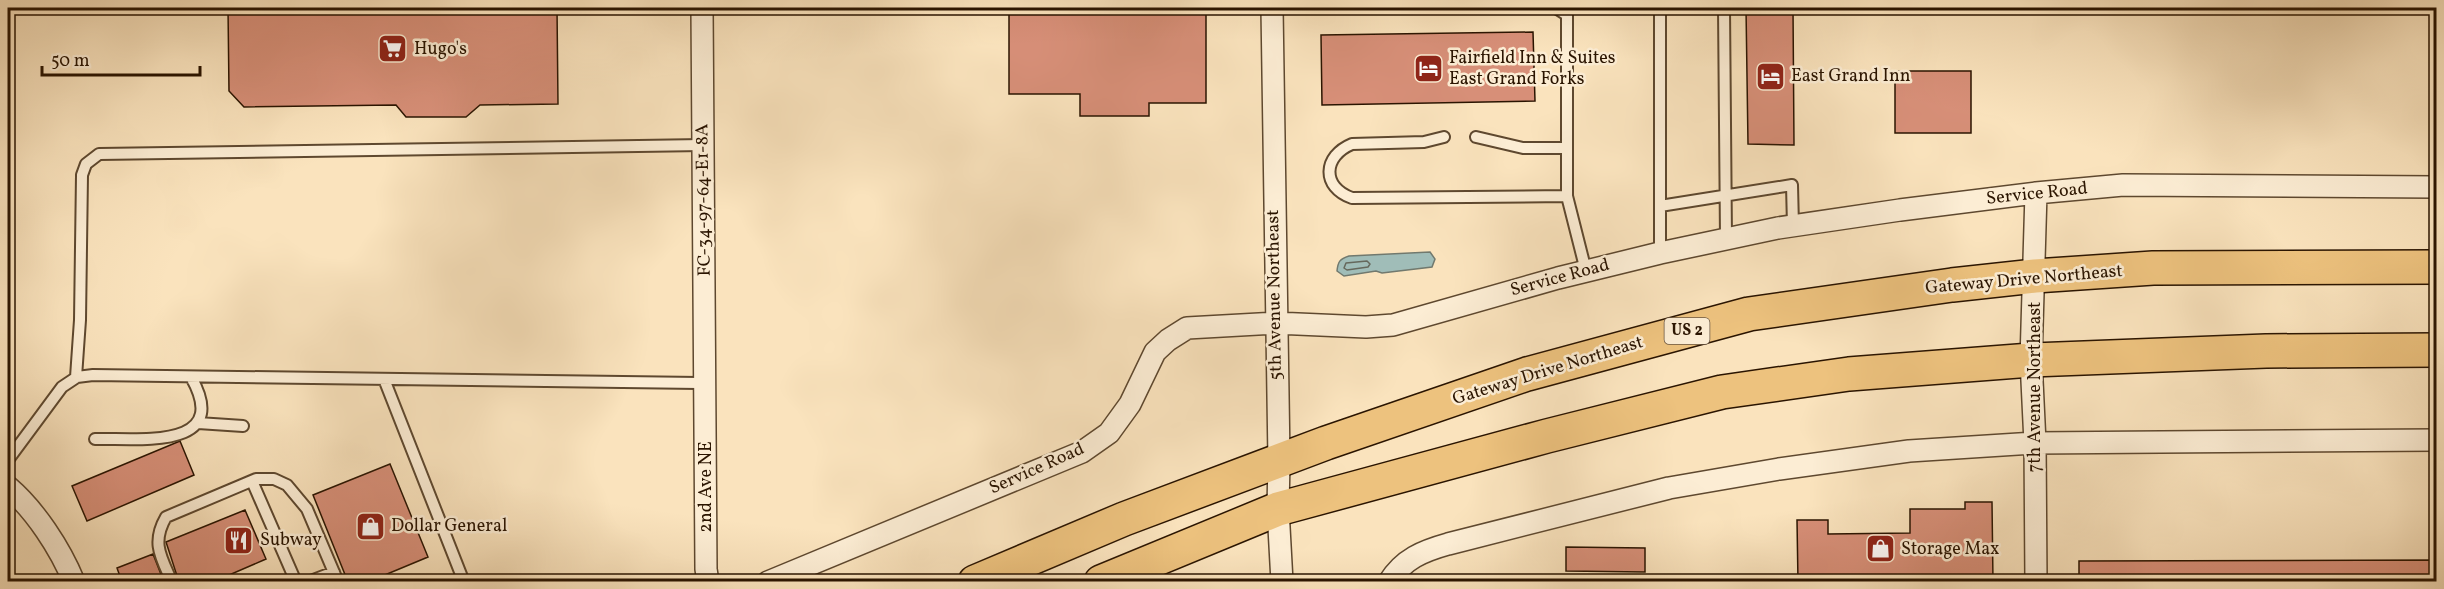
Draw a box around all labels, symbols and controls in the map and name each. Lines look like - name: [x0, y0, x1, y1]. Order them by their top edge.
- supermarket icon: Hugo's: [377, 33, 409, 65]
- place label: Hugo's: [414, 37, 467, 62]
- scale bar: [42, 39, 200, 77]
- place label: Fairfield Inn & Suites East Grand Forks: [1449, 46, 1615, 92]
- text: 50 m: [51, 49, 90, 74]
- hotel icon: Fairfield Inn & Suites East Grand Forks: [1412, 52, 1444, 84]
- hotel icon: East Grand Inn: [1754, 60, 1786, 92]
- place label: East Grand Inn: [1791, 64, 1911, 89]
- street label: FC-34-97-64-E1-8A: [690, 123, 718, 277]
- street label: Service Road: [1985, 176, 2089, 212]
- street label: 5th Avenue Northeast: [1261, 209, 1289, 381]
- street label: Service Road: [1508, 253, 1612, 303]
- street label: Gateway Drive Northeast: [1924, 259, 2124, 301]
- street label: 7th Avenue Northeast: [2023, 302, 2048, 472]
- road number: US 2: [1664, 318, 1710, 344]
- street label: Gateway Drive Northeast: [1450, 330, 1646, 412]
- street label: Service Road: [985, 437, 1089, 501]
- street label: 2nd Ave NE: [694, 441, 719, 533]
- shop icon: Dollar General: [354, 510, 386, 542]
- place label: Dollar General: [391, 514, 507, 539]
- restaurant icon: Subway: [223, 524, 255, 556]
- place label: Subway: [260, 528, 322, 553]
- shop icon: Storage Max: [1864, 533, 1896, 565]
- place label: Storage Max: [1901, 537, 1999, 562]

